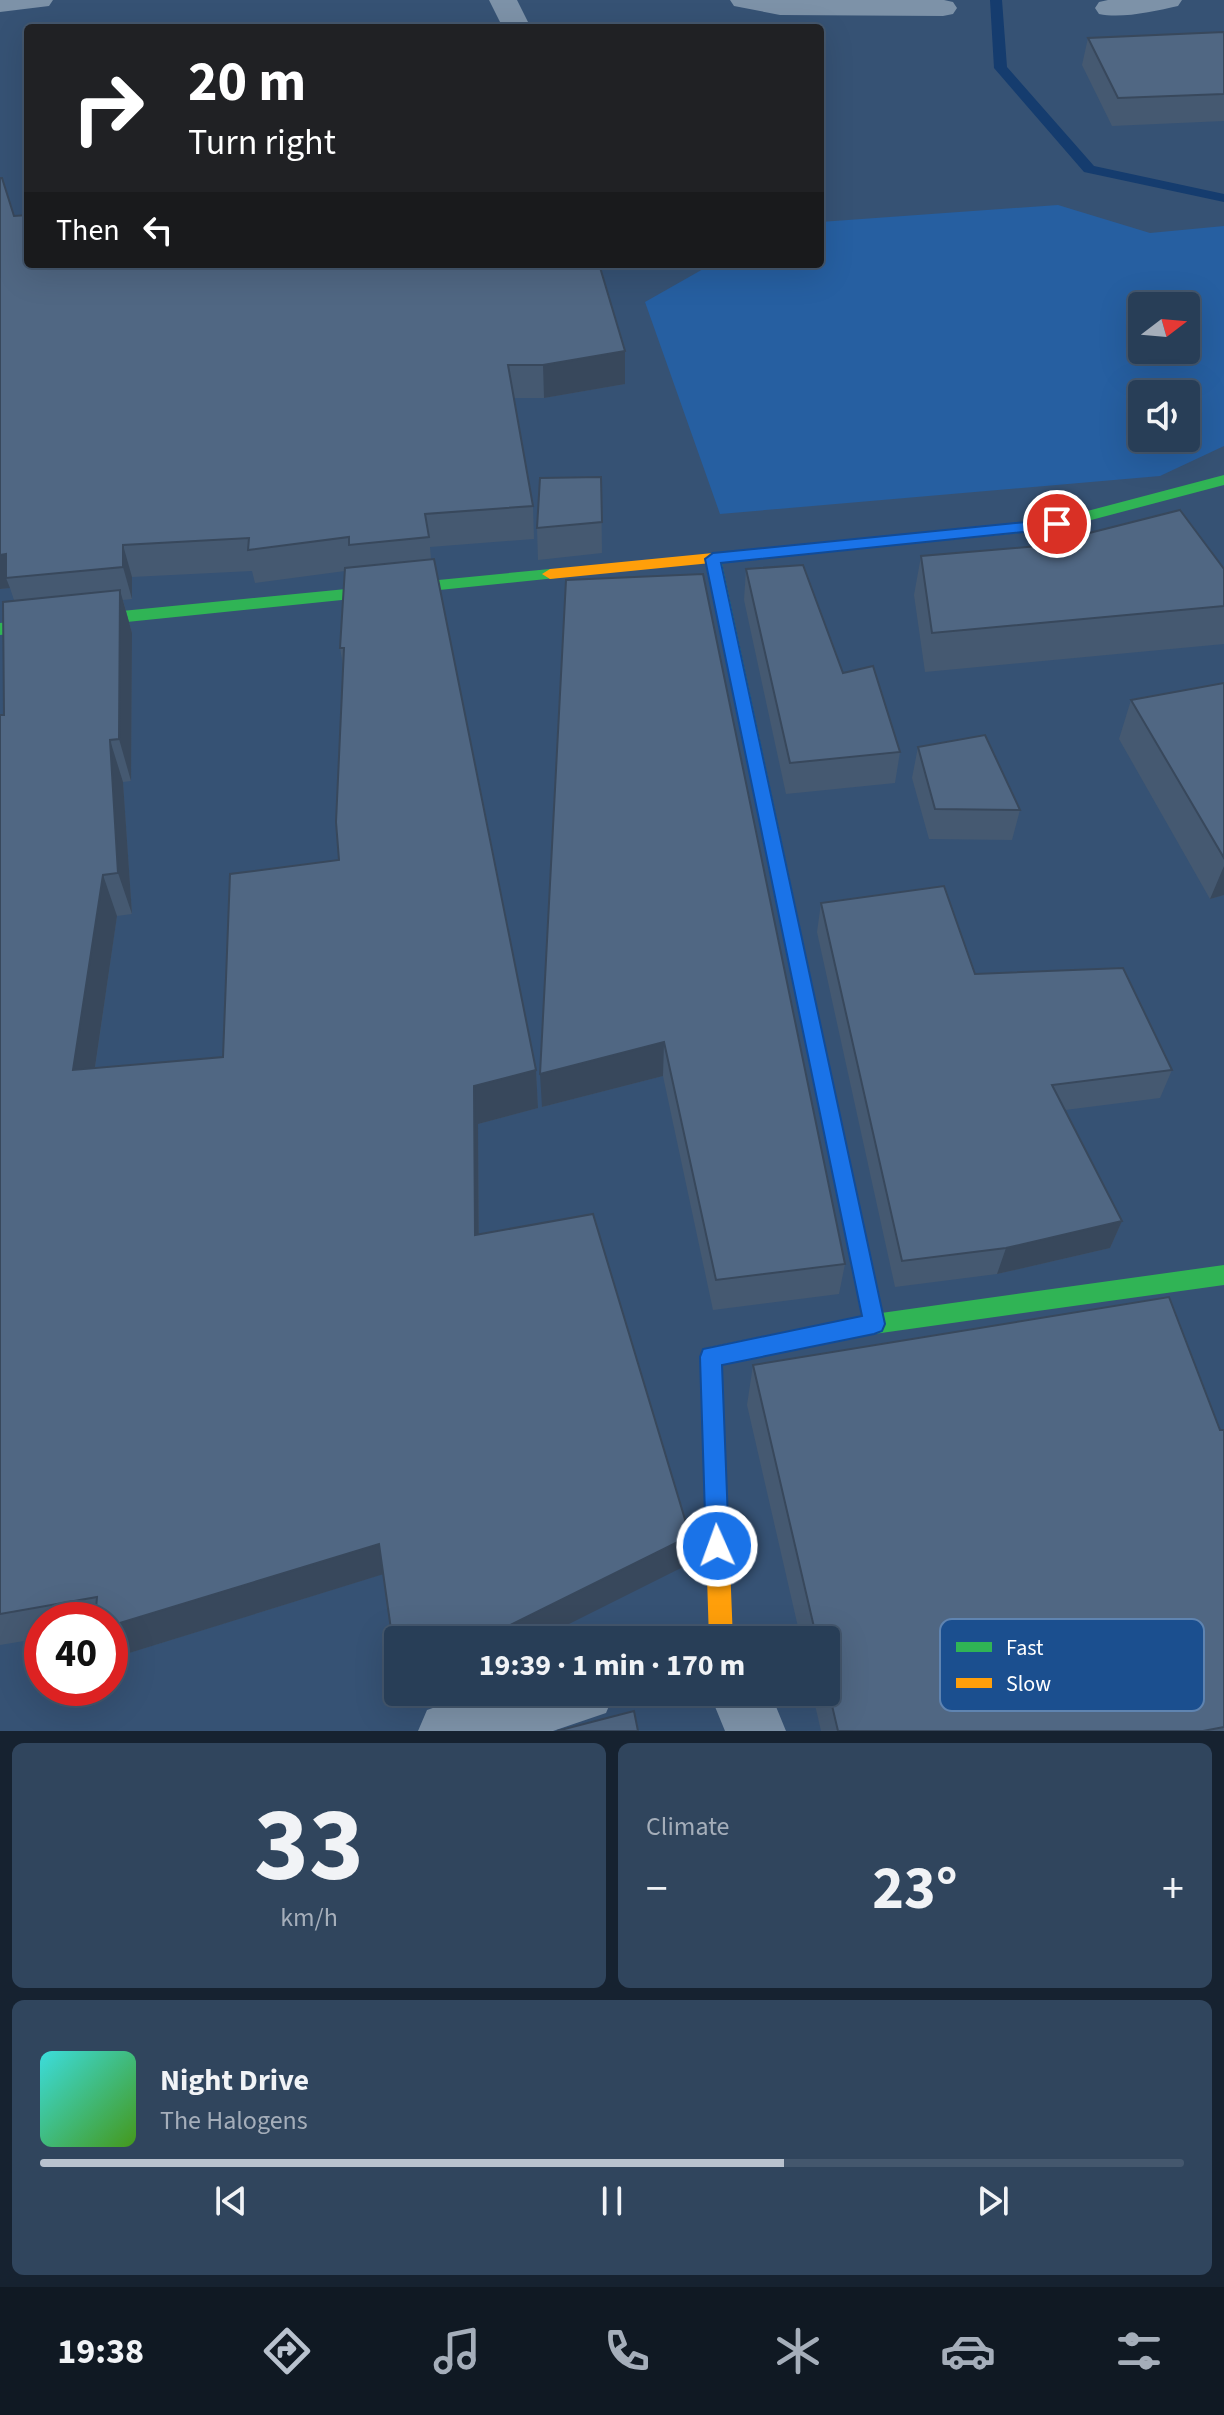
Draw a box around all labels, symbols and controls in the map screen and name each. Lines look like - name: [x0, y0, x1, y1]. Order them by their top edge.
- text: 20 m: [188, 43, 306, 122]
- icon: right: [56, 56, 160, 160]
- text: Turn right: [188, 117, 336, 168]
- icon: left: [136, 208, 180, 252]
- text: Then: [56, 209, 120, 252]
- north arrow: [1128, 292, 1200, 364]
- map controls: [1128, 292, 1200, 452]
- button: sound: [1128, 380, 1200, 452]
- pin: [1023, 490, 1091, 558]
- icon: arrive: [1035, 502, 1079, 546]
- position arrow: [675, 1504, 759, 1588]
- speed limit sign: 40: [24, 1602, 128, 1706]
- legend: [940, 1619, 1204, 1711]
- text: Fast: [1006, 1632, 1044, 1664]
- text: 19:39 · 1 min · 170 m: [479, 1644, 745, 1687]
- text: Slow: [1006, 1668, 1051, 1700]
- text: 33: [254, 1773, 364, 1921]
- text: Climate: [646, 1808, 730, 1845]
- text: 23°: [872, 1847, 958, 1932]
- text: −: [646, 1858, 668, 1921]
- text: +: [1162, 1858, 1184, 1921]
- text: km/h: [280, 1899, 338, 1936]
- text: Night Drive: [160, 2059, 309, 2102]
- text: The Halogens: [160, 2102, 308, 2139]
- icon: previous: [209, 2179, 253, 2223]
- icon: pause: [590, 2179, 634, 2223]
- icon: next: [971, 2179, 1015, 2223]
- icon: directions: [259, 2323, 315, 2379]
- icon: music: [429, 2323, 485, 2379]
- icon: phone: [599, 2323, 655, 2379]
- icon: climate: [770, 2323, 826, 2379]
- icon: car: [940, 2323, 996, 2379]
- icon: filters: [1111, 2323, 1167, 2379]
- text: 19:38: [57, 2326, 144, 2377]

